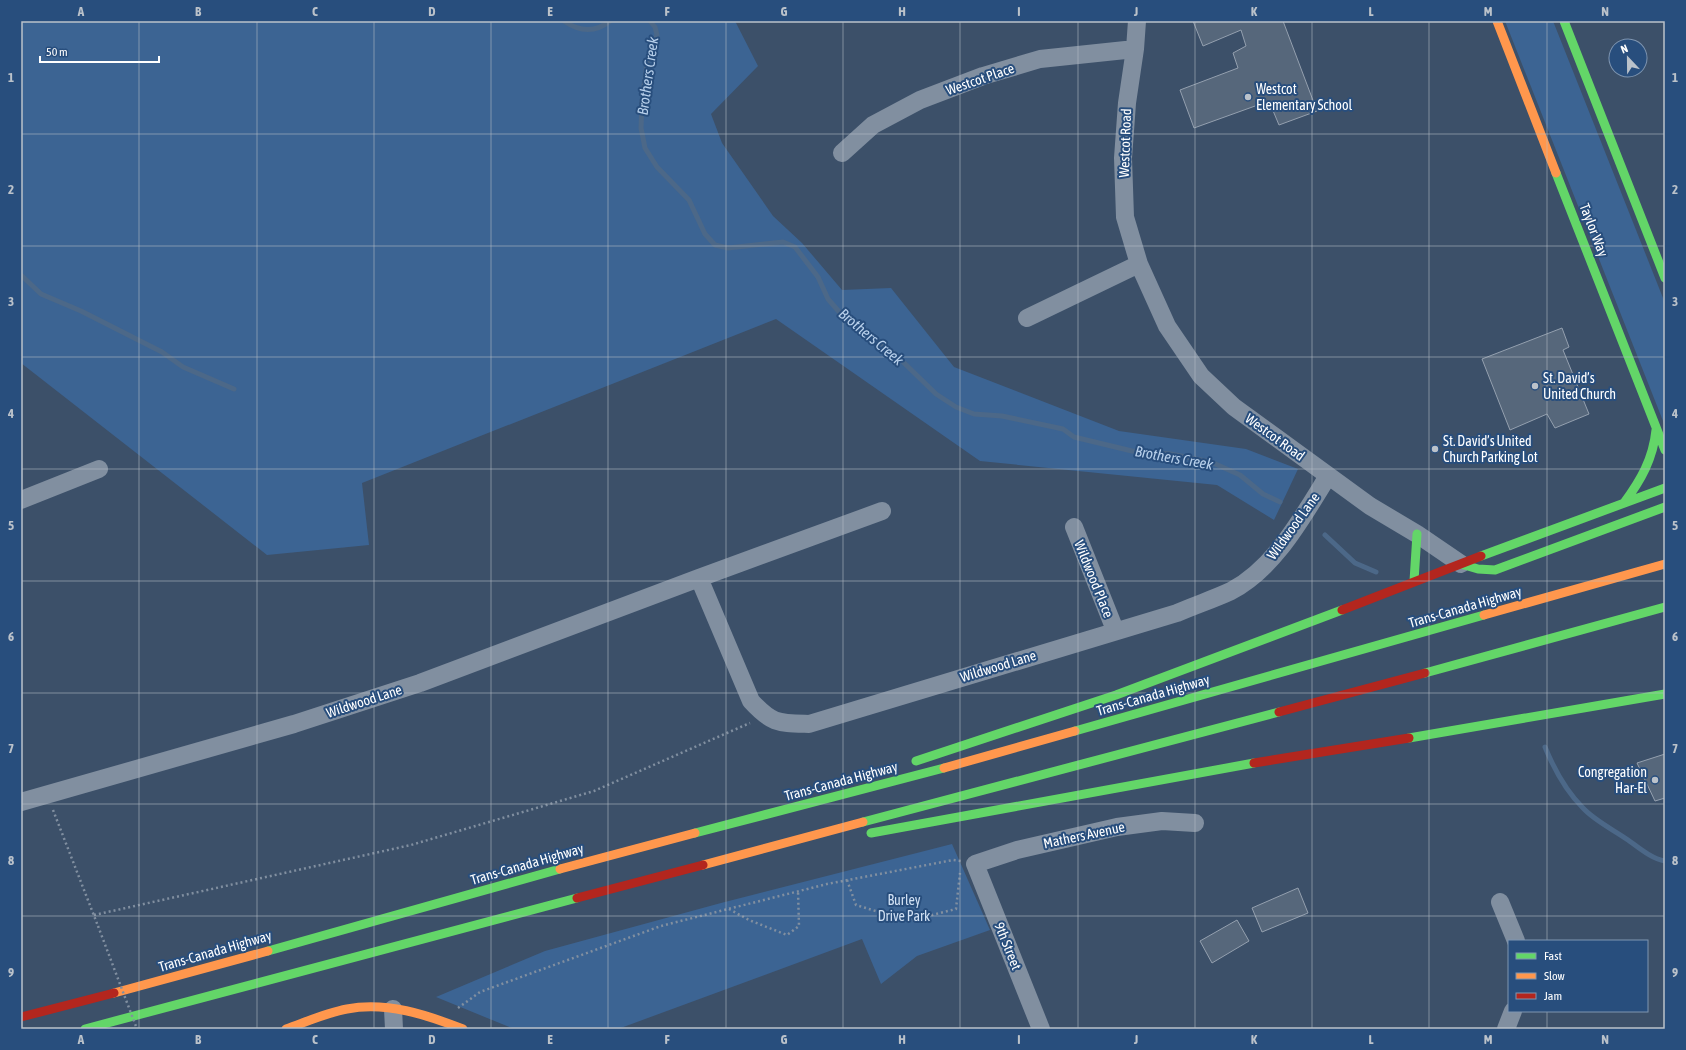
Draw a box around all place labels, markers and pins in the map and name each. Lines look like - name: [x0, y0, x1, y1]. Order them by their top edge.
- place label: Westcot Elementary School: [1256, 81, 1352, 113]
- marker: Westcot Elementary School: [1243, 92, 1253, 102]
- place label: St. David’s United Church: [1543, 370, 1616, 402]
- marker: St. David’s United Church: [1530, 381, 1540, 391]
- place label: St. David’s United Church Parking Lot: [1443, 433, 1538, 465]
- marker: St. David’s United Church Parking Lot: [1430, 444, 1440, 454]
- place label: Congregation Har-El: [1578, 764, 1647, 796]
- marker: Congregation Har-El: [1650, 775, 1660, 785]

